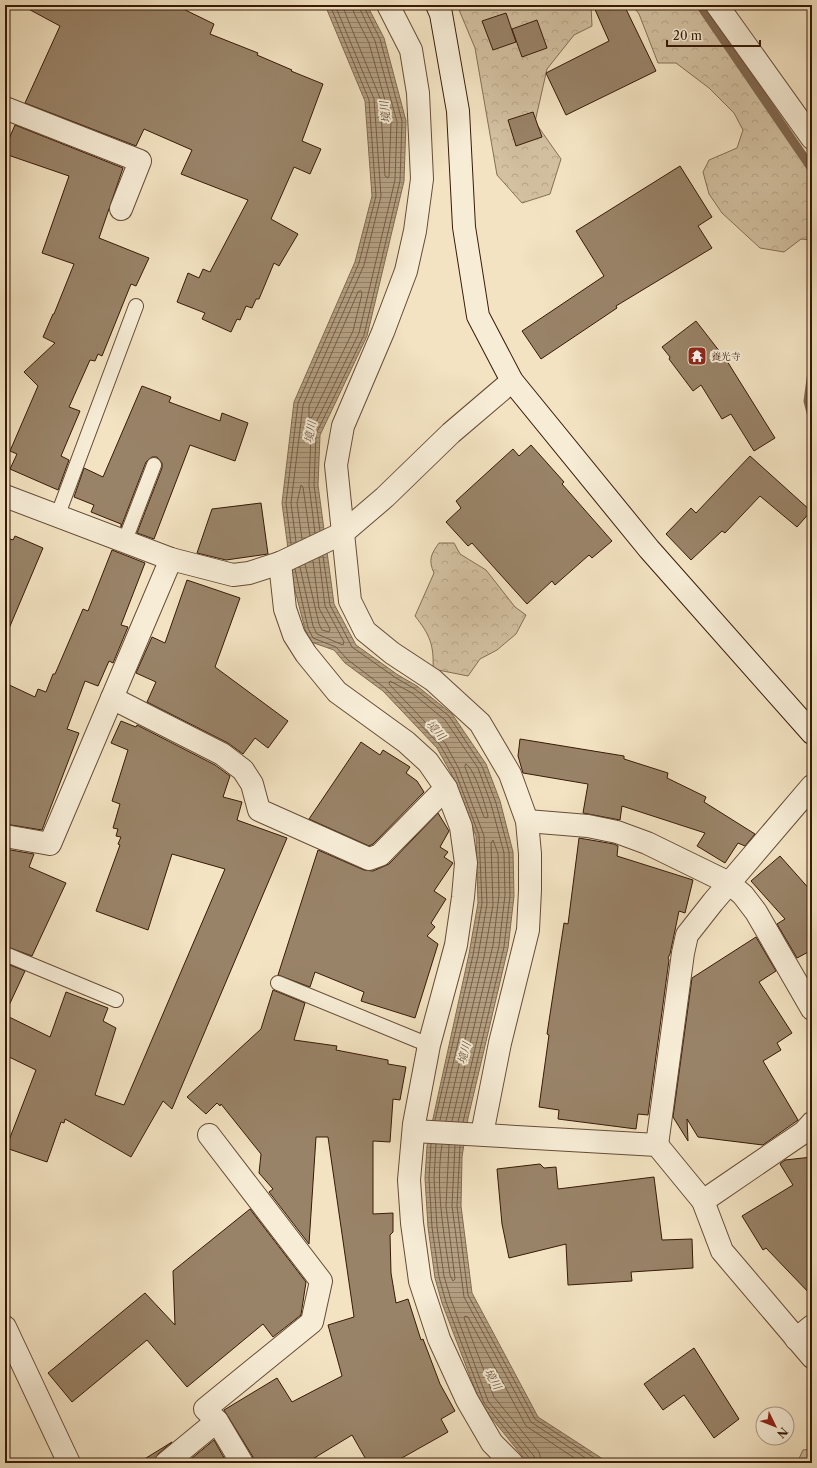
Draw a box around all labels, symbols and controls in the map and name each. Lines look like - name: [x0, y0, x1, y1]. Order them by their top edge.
- scale bar: [667, 22, 760, 48]
- text: 20 m: [673, 28, 702, 43]
- water label: 境川: [377, 99, 393, 124]
- temple icon: 養光寺: [686, 345, 708, 367]
- place label: 養光寺: [711, 350, 741, 363]
- water label: 境川: [301, 419, 319, 444]
- water label: 境川: [424, 717, 449, 744]
- water label: 境川: [454, 1040, 474, 1065]
- water label: 境川: [481, 1366, 505, 1393]
- north arrow: [755, 1406, 795, 1446]
- text: N: [774, 1425, 791, 1441]

